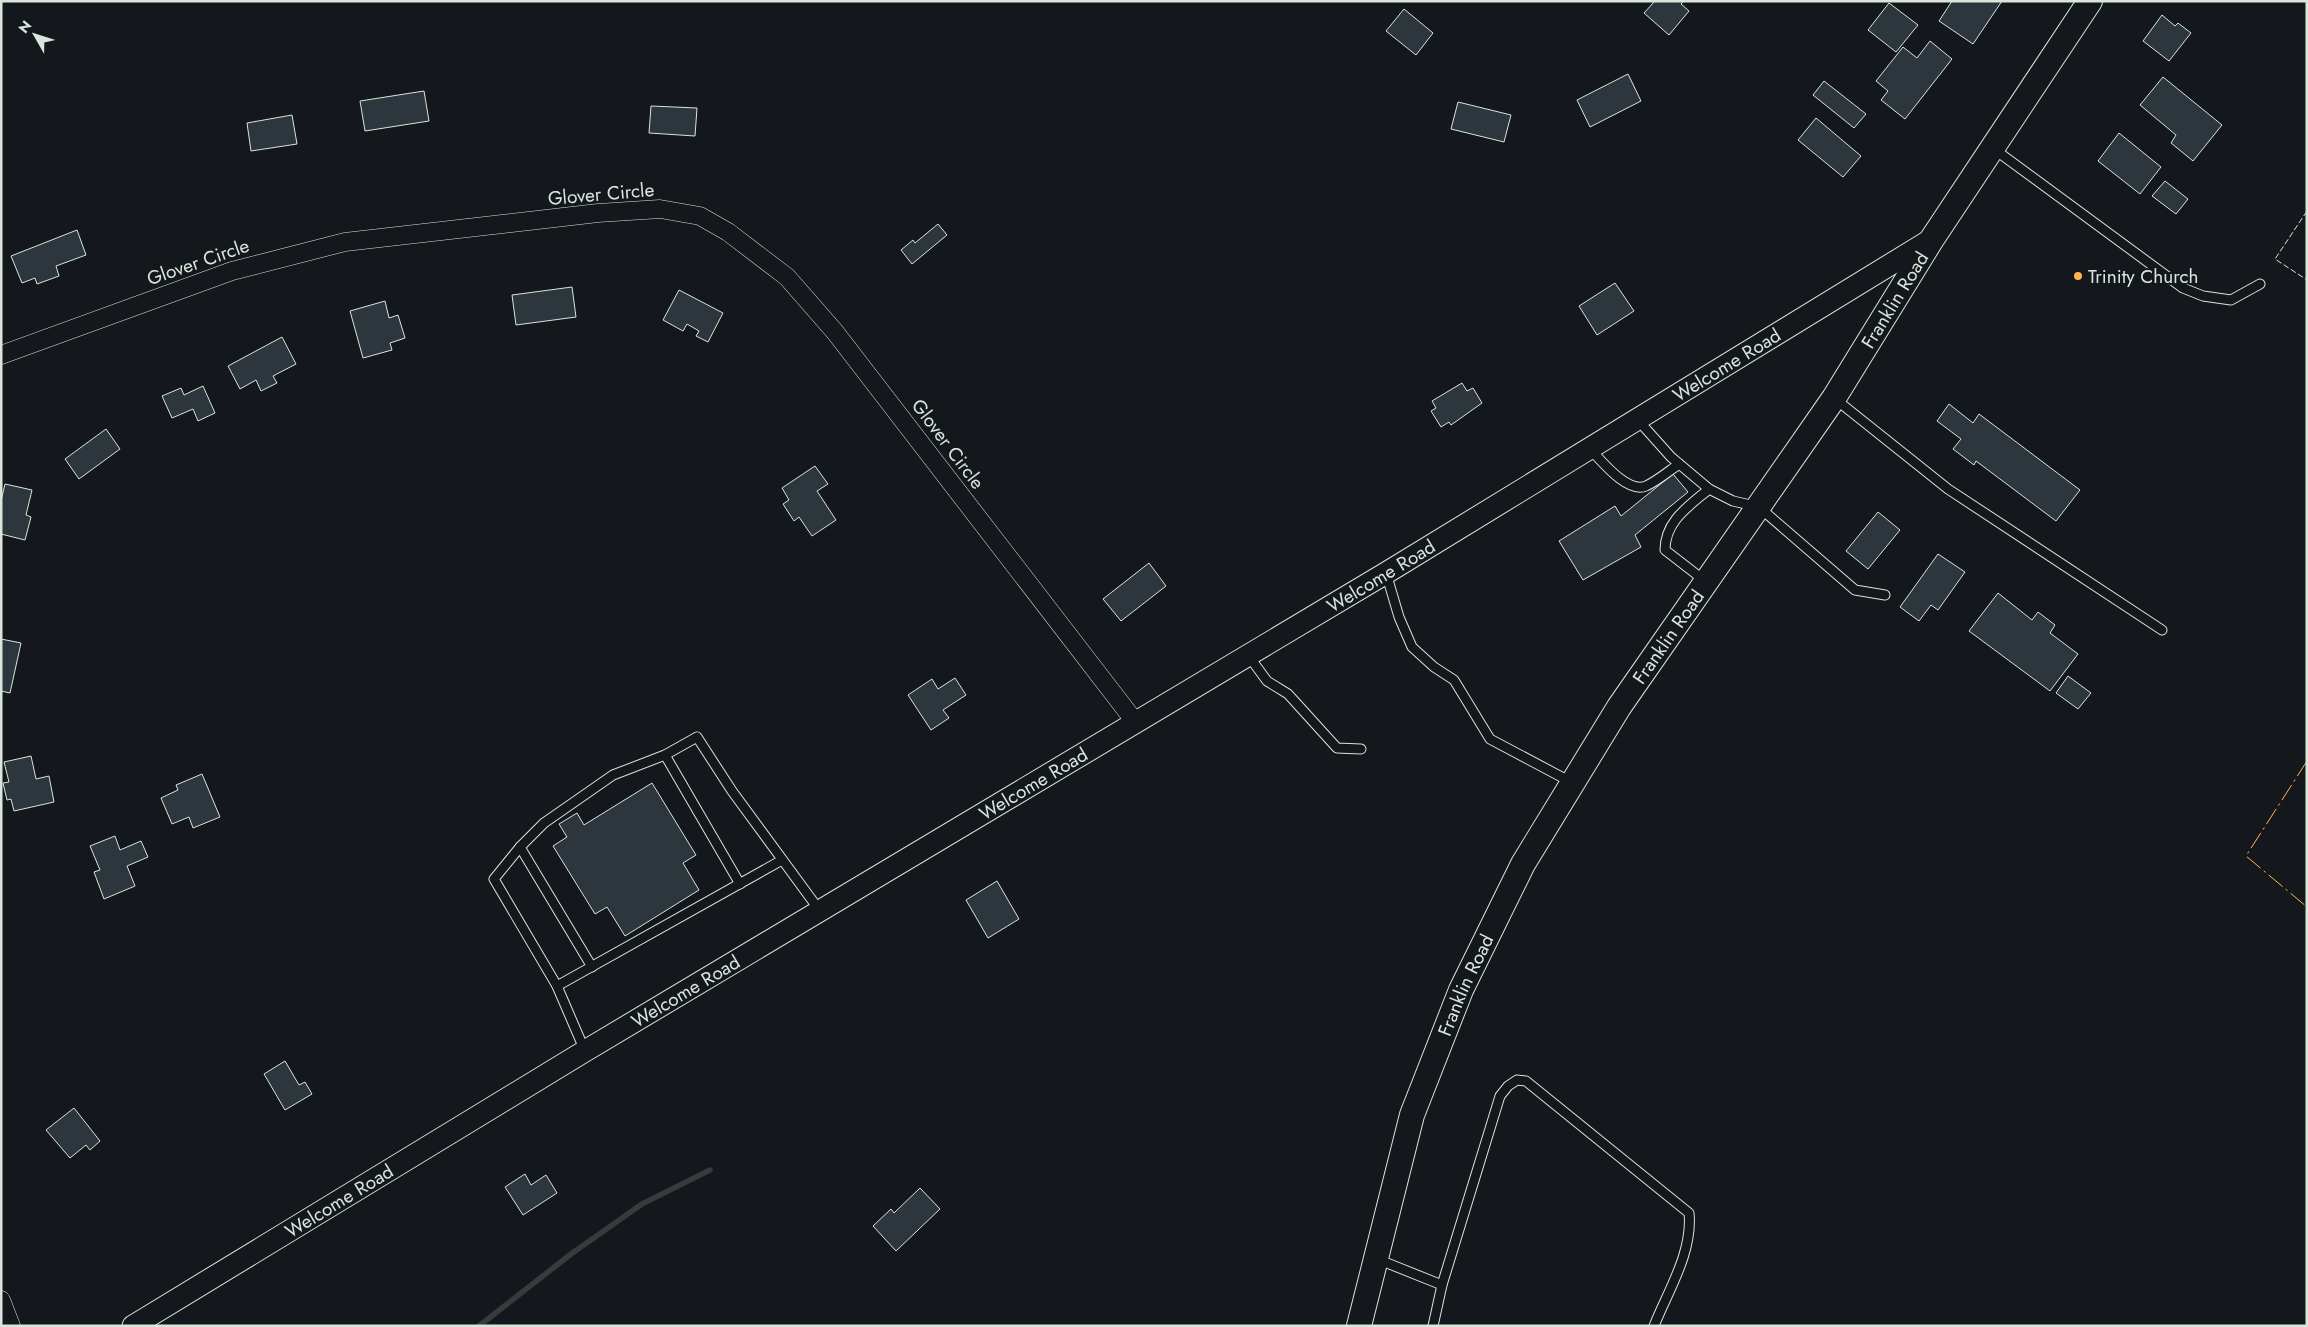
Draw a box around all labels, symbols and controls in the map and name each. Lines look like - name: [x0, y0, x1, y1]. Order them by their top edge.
- north arrow: [10, 10, 60, 60]
- text: N: [14, 16, 36, 37]
- street label: Glover Circle: [547, 176, 656, 212]
- street label: Glover Circle: [143, 232, 253, 292]
- street label: Franklin Road: [1854, 246, 1935, 353]
- place label: Trinity Church: [2088, 263, 2199, 290]
- marker: Trinity Church: [2072, 270, 2084, 282]
- street label: Welcome Road: [1667, 321, 1786, 408]
- street label: Glover Circle: [905, 393, 991, 495]
- street label: Welcome Road: [1322, 533, 1440, 619]
- street label: Franklin Road: [1626, 584, 1710, 689]
- street label: Welcome Road: [974, 741, 1093, 826]
- street label: Franklin Road: [1431, 930, 1500, 1040]
- street label: Welcome Road: [626, 948, 745, 1034]
- street label: Welcome Road: [280, 1157, 398, 1244]

